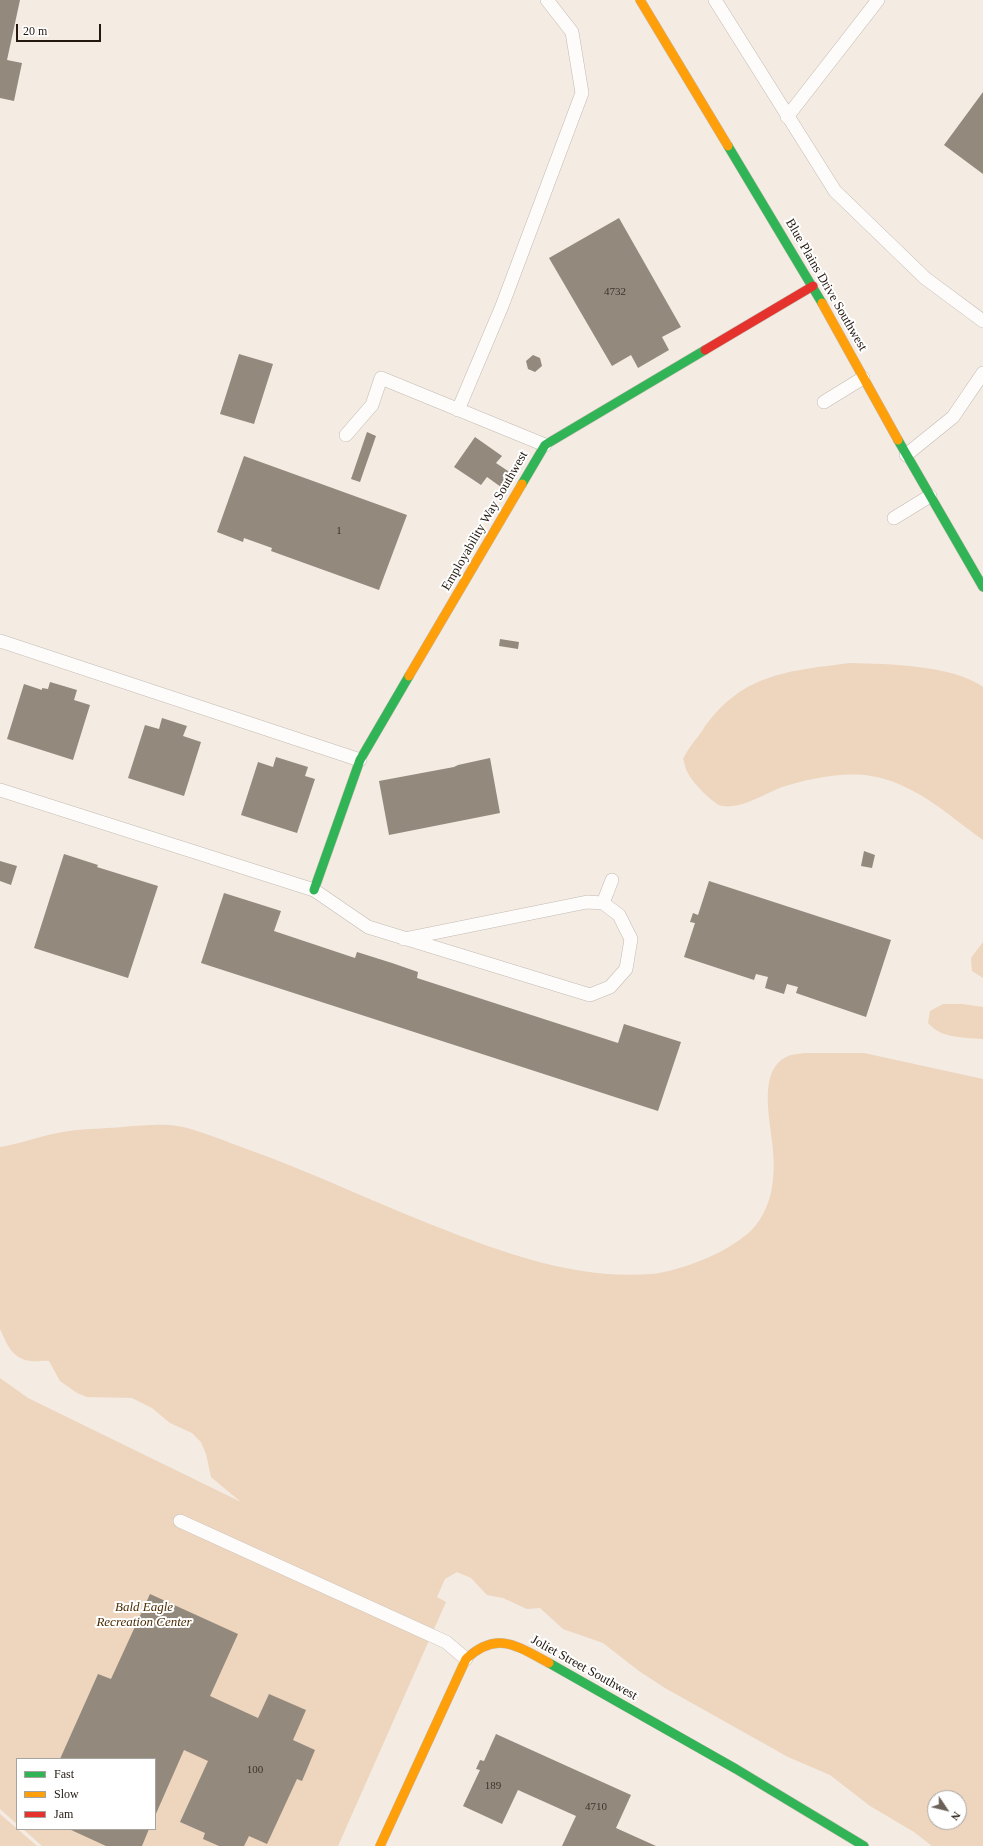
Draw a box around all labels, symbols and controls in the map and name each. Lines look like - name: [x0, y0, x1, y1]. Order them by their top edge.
- scale bar: [18, 16, 103, 42]
- text: 20 m: [23, 24, 47, 38]
- street label: Blue Plains Drive Southwest: [782, 216, 870, 354]
- house number: 4732: [604, 285, 626, 299]
- street label: Employability Way Southwest: [439, 448, 531, 594]
- house number: 1: [336, 524, 342, 538]
- park label: Bald Eagle Recreation Center: [96, 1600, 192, 1631]
- street label: Joliet Street Southwest: [528, 1632, 640, 1704]
- legend: [16, 1758, 156, 1830]
- house number: 100: [247, 1763, 263, 1777]
- text: Fast: [54, 1767, 74, 1781]
- house number: 189: [485, 1779, 501, 1793]
- text: Slow: [54, 1787, 79, 1801]
- north arrow: [927, 1790, 967, 1830]
- house number: 4710: [585, 1800, 607, 1814]
- text: Jam: [54, 1807, 73, 1821]
- text: N: [949, 1810, 963, 1823]

